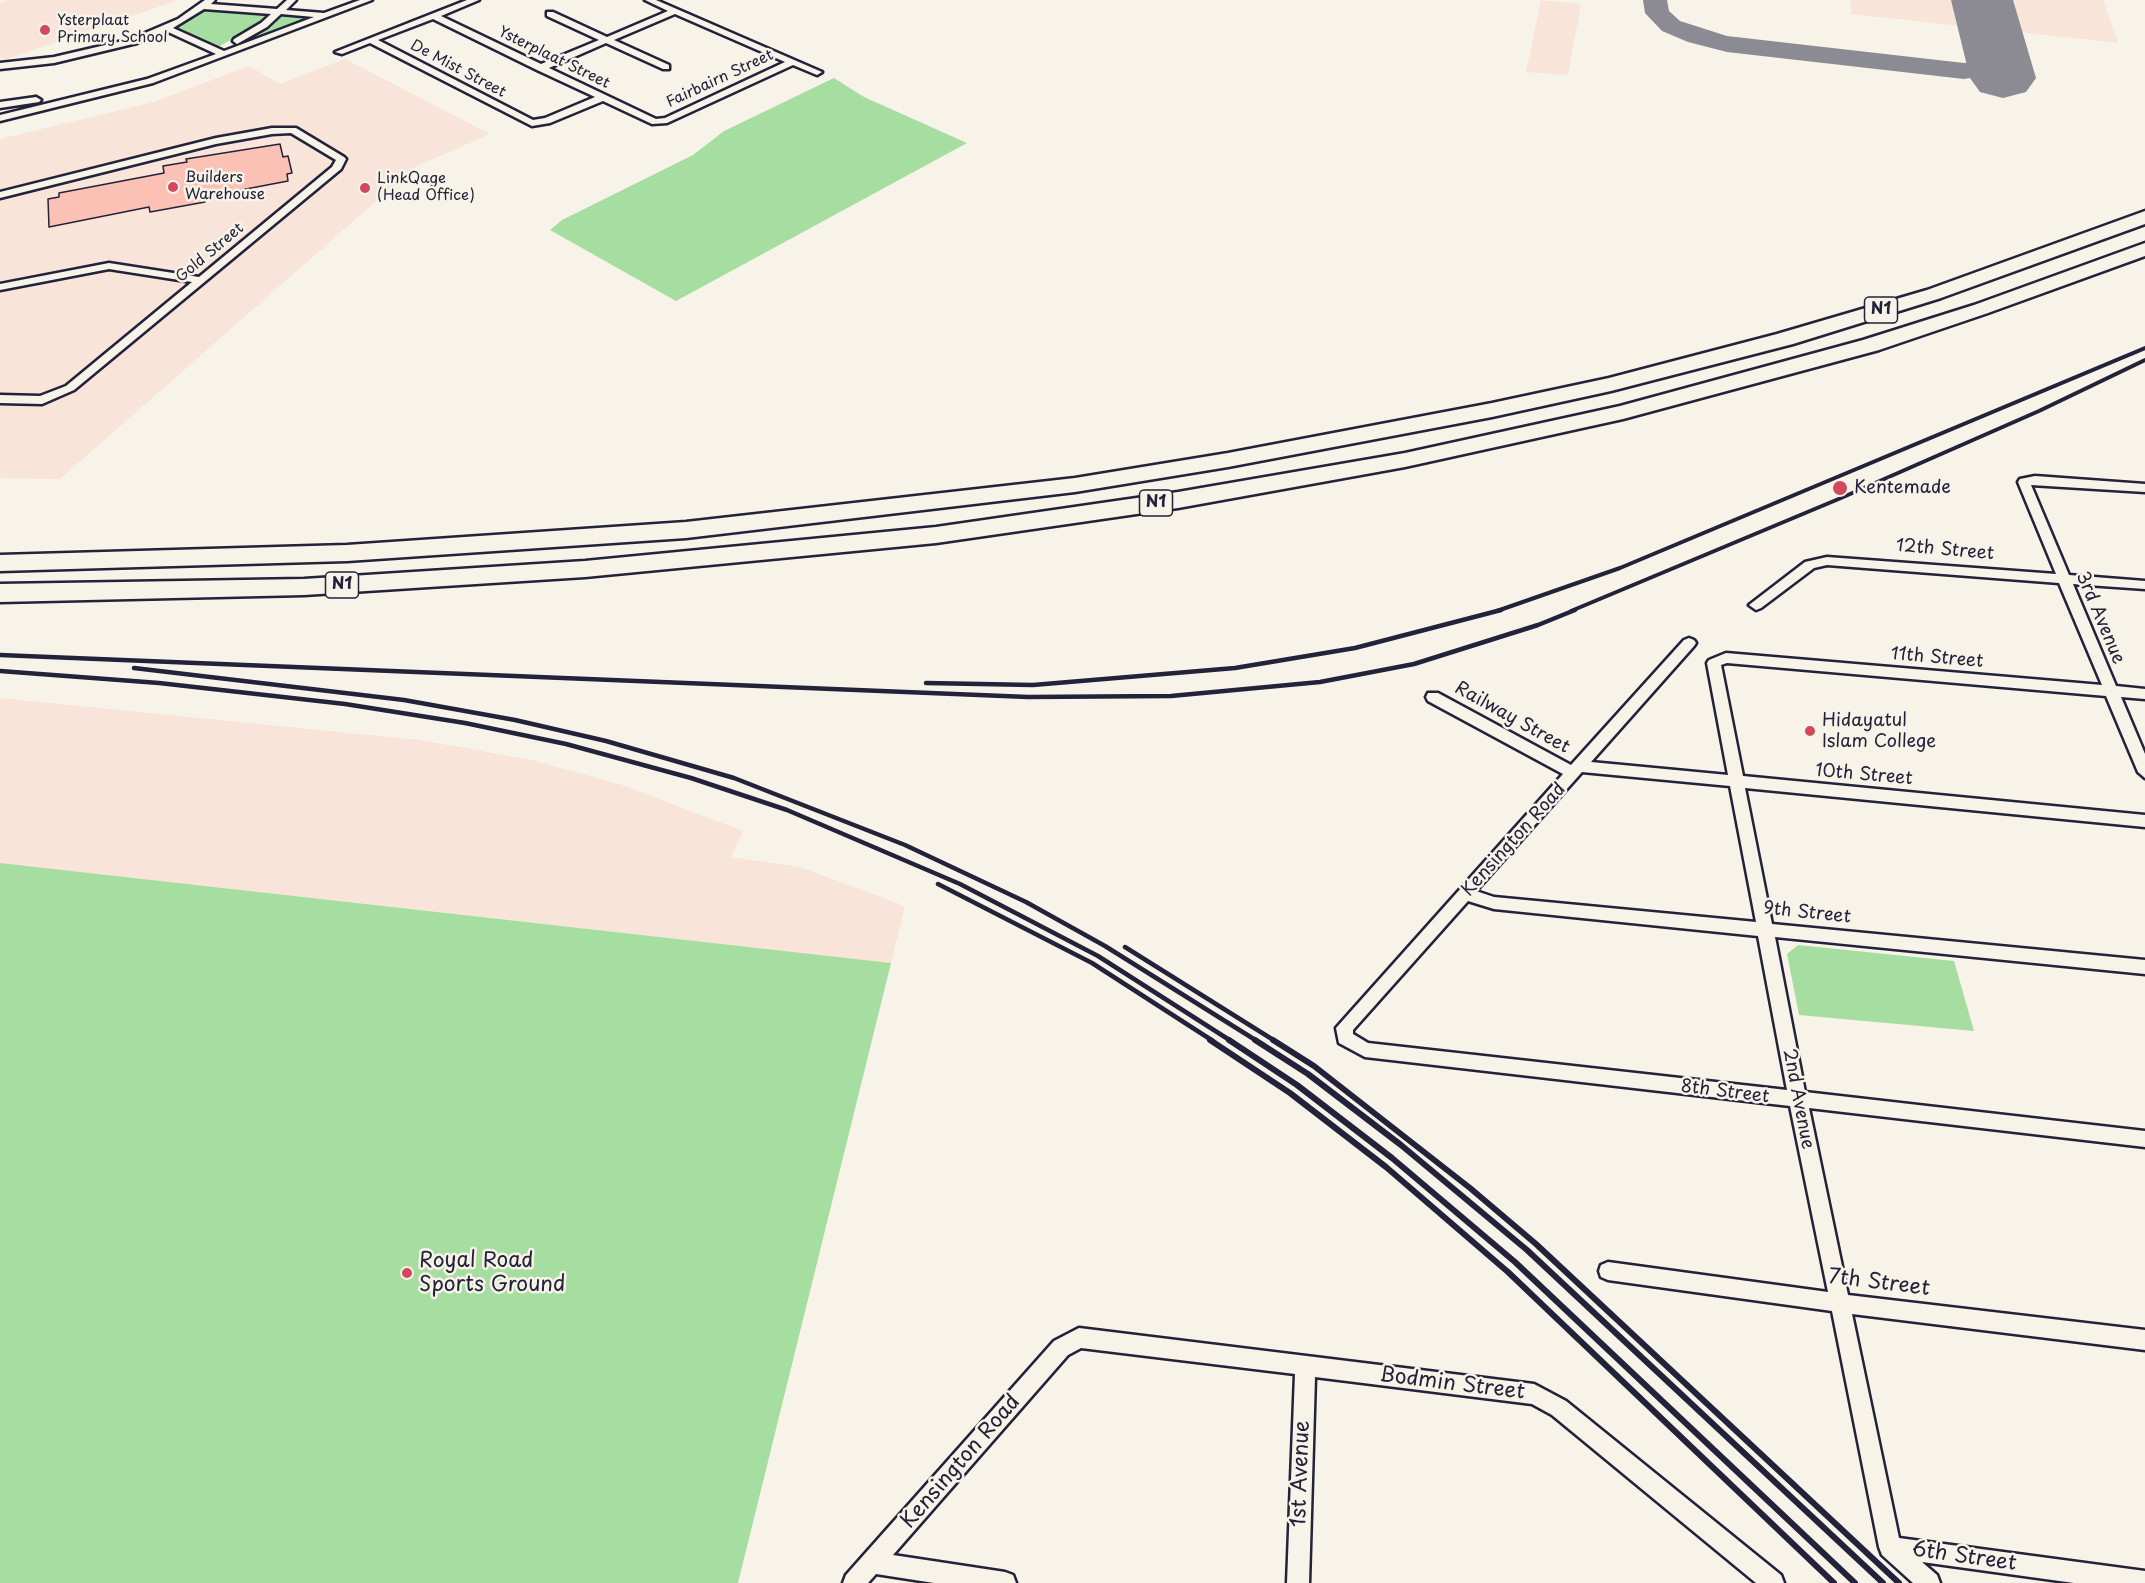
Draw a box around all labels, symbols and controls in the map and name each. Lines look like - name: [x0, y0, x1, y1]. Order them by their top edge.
- place label: Ysterplaat Primary School: [57, 12, 168, 47]
- marker: Ysterplaat Primary School: [38, 23, 52, 37]
- street label: Ysterplaat Street: [495, 23, 613, 93]
- street label: De Mist Street: [407, 36, 509, 102]
- street label: Fairbairn Street: [664, 46, 776, 112]
- place label: Builders Warehouse: [185, 169, 265, 204]
- place label: LinkQage (Head Office): [377, 170, 475, 205]
- marker: Builders Warehouse: [166, 180, 180, 194]
- marker: LinkQage (Head Office): [358, 181, 372, 195]
- street label: Gold Street: [172, 219, 248, 287]
- road number: N1: [1864, 297, 1898, 323]
- place label: Kentemade: [1854, 477, 1951, 499]
- marker: Kentemade: [1831, 479, 1849, 497]
- road number: N1: [1140, 490, 1172, 516]
- street label: 12th Street: [1895, 535, 1995, 565]
- street label: 3rd Avenue: [2071, 569, 2129, 667]
- road number: N1: [326, 572, 358, 598]
- street label: 11th Street: [1890, 643, 1984, 673]
- street label: Railway Street: [1451, 678, 1573, 758]
- place label: Hidayatul Islam College: [1822, 710, 1936, 752]
- marker: Hidayatul Islam College: [1803, 724, 1817, 738]
- street label: 10th Street: [1814, 760, 1914, 790]
- street label: Kensington Road: [1457, 779, 1571, 901]
- street label: 9th Street: [1762, 898, 1852, 928]
- street label: 2nd Avenue: [1778, 1047, 1818, 1151]
- street label: 8th Street: [1679, 1076, 1771, 1108]
- place label: Royal Road Sports Ground: [419, 1248, 565, 1298]
- street label: 7th Street: [1827, 1264, 1931, 1302]
- marker: Royal Road Sports Ground: [400, 1266, 414, 1280]
- street label: Bodmin Street: [1378, 1363, 1526, 1405]
- street label: Kensington Road: [896, 1390, 1026, 1534]
- street label: 1st Avenue: [1287, 1420, 1315, 1528]
- street label: 6th Street: [1910, 1537, 2018, 1577]

